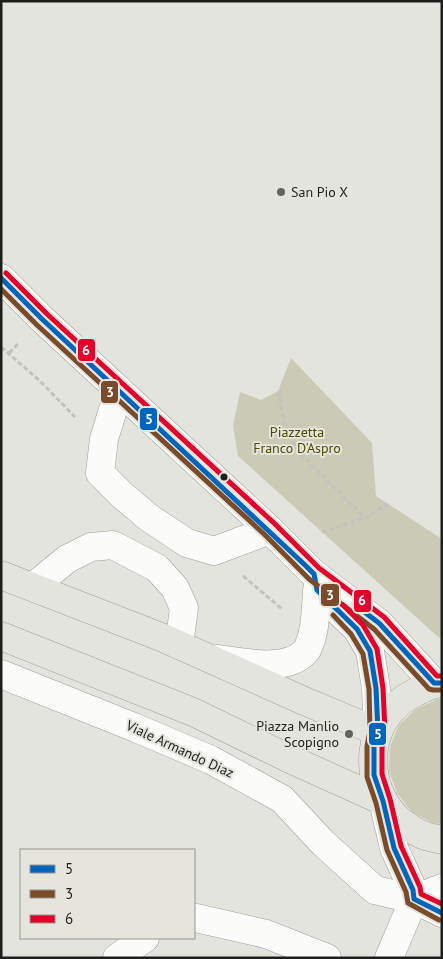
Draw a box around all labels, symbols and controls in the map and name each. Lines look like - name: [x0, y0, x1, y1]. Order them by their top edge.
- place label: San Pio X: [291, 183, 348, 201]
- marker: San Pio X: [275, 186, 287, 198]
- line badge: 6: [77, 338, 96, 362]
- text: 6: [82, 341, 90, 359]
- line badge: 3: [100, 380, 119, 404]
- text: 3: [106, 383, 114, 401]
- line badge: 5: [139, 407, 158, 431]
- text: 5: [145, 410, 153, 428]
- park label: Piazzetta Franco D'Aspro: [253, 423, 341, 457]
- unlabelled marker: [219, 472, 229, 482]
- line badge: 3: [320, 583, 340, 607]
- text: 3: [326, 586, 334, 604]
- line badge: 6: [353, 589, 372, 613]
- text: 6: [358, 591, 366, 609]
- street label: Viale Armando Diaz: [122, 716, 237, 782]
- place label: Piazza Manlio Scopigno: [256, 717, 339, 751]
- line badge: 5: [368, 722, 387, 746]
- text: 5: [374, 725, 382, 743]
- marker: Piazza Manlio Scopigno: [343, 728, 355, 740]
- legend: [20, 849, 195, 939]
- text: 5: [65, 859, 73, 878]
- text: 3: [65, 884, 73, 903]
- text: 6: [65, 909, 73, 928]

